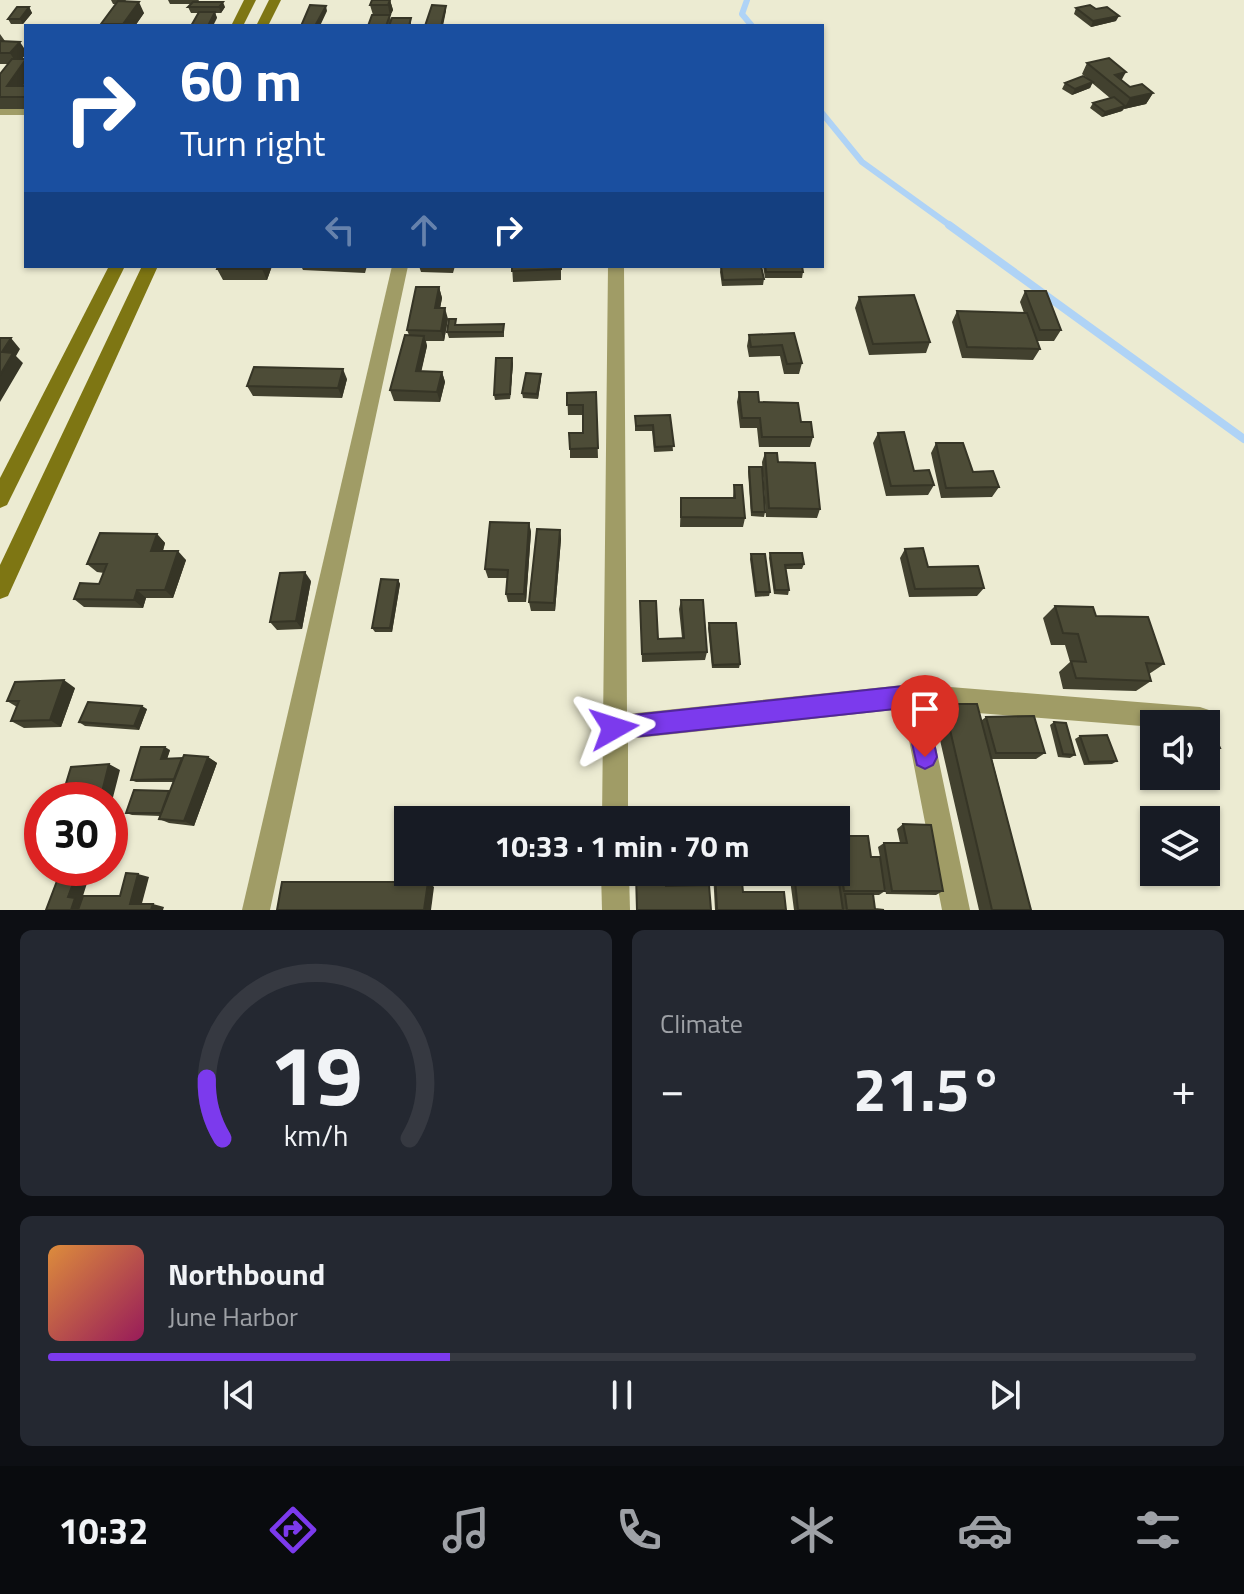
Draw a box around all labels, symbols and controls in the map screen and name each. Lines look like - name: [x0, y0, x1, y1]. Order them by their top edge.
- text: 60 m: [180, 38, 302, 123]
- icon: right: [48, 56, 152, 160]
- text: Turn right: [180, 115, 325, 170]
- icon: left: [318, 208, 362, 252]
- icon: ahead: [402, 208, 446, 252]
- icon: right: [486, 208, 530, 252]
- pin: [891, 675, 959, 757]
- position arrow: [572, 686, 656, 770]
- icon: arrive: [903, 687, 947, 731]
- map controls: [1140, 710, 1220, 886]
- button: sound: [1140, 710, 1220, 790]
- speed limit sign: 30: [24, 782, 128, 886]
- button: layers: [1140, 806, 1220, 886]
- text: 10:33 · 1 min · 70 m: [495, 823, 749, 869]
- text: Climate: [660, 1004, 743, 1043]
- text: 19: [269, 1011, 363, 1137]
- text: 21.5°: [853, 1043, 1003, 1134]
- text: −: [660, 1055, 685, 1122]
- text: +: [1171, 1055, 1196, 1122]
- text: km/h: [284, 1114, 348, 1157]
- text: Northbound: [168, 1251, 325, 1297]
- text: June Harbor: [168, 1297, 298, 1336]
- icon: previous: [217, 1373, 261, 1417]
- icon: pause: [600, 1373, 644, 1417]
- icon: next: [983, 1373, 1027, 1417]
- icon: directions: [265, 1502, 321, 1558]
- icon: music: [438, 1502, 494, 1558]
- icon: phone: [611, 1502, 667, 1558]
- icon: climate: [784, 1502, 840, 1558]
- icon: car: [957, 1502, 1013, 1558]
- icon: filters: [1130, 1502, 1186, 1558]
- text: 10:32: [58, 1503, 148, 1558]

